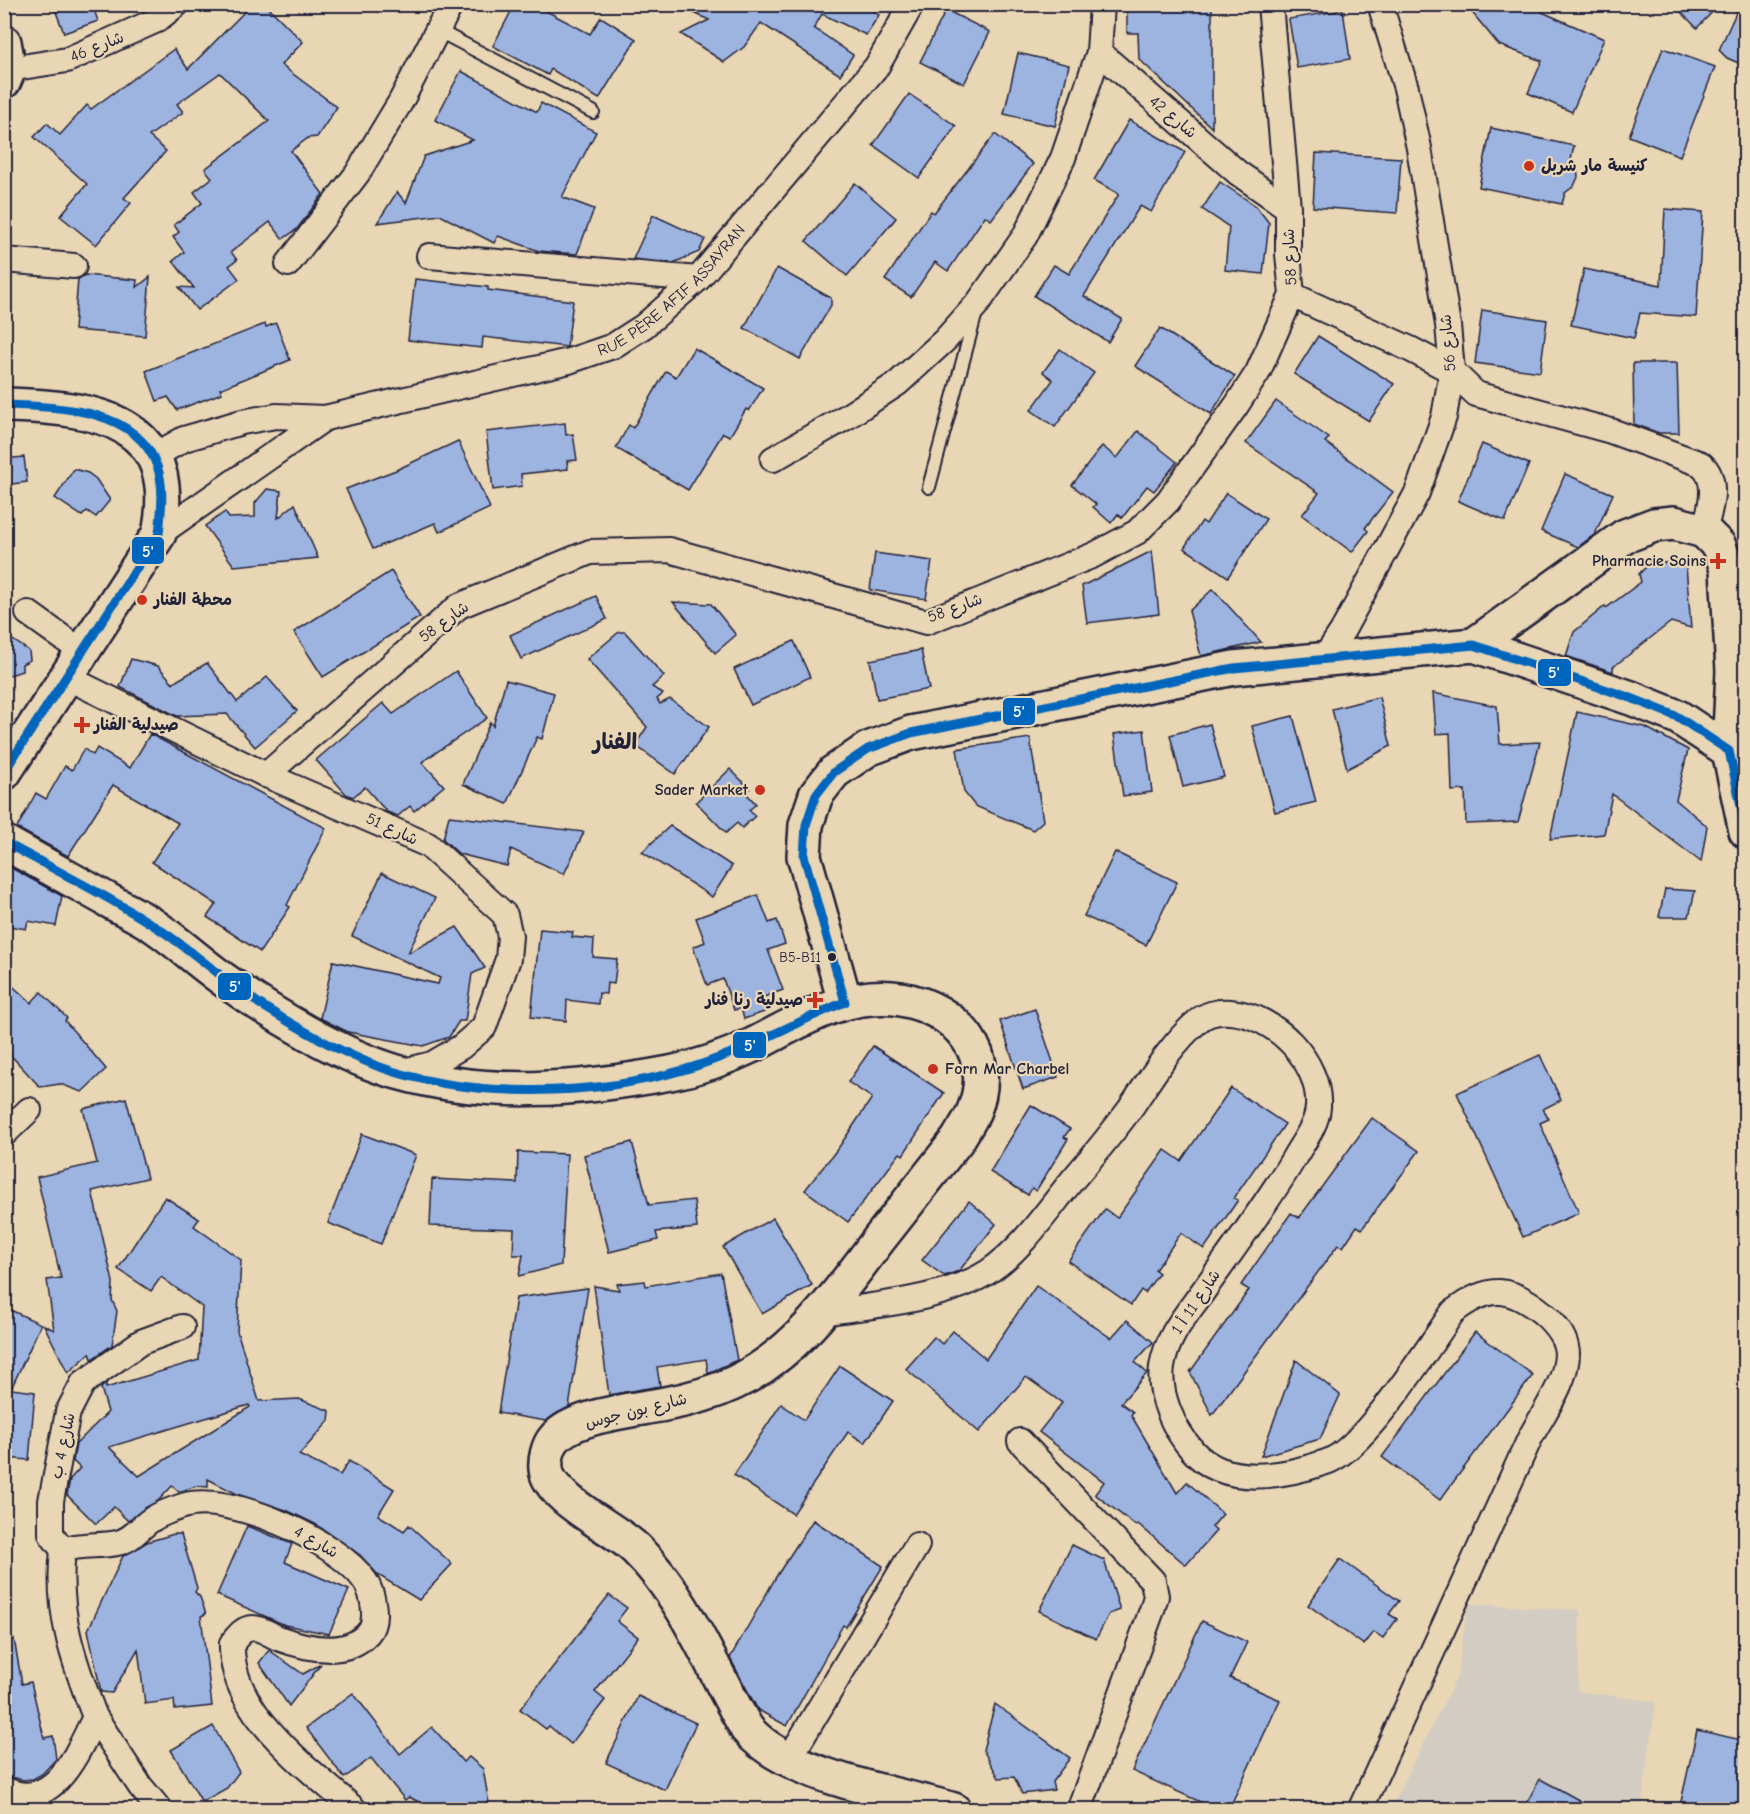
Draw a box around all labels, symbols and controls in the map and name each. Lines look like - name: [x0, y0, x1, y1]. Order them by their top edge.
- street label: شارع 46: [67, 28, 127, 68]
- street label: شارع 42: [1144, 92, 1200, 143]
- place label: كنيسة مار شربل: [1541, 157, 1647, 175]
- marker: كنيسة مار شربل: [1522, 159, 1536, 173]
- street label: RUE PÈRE AFIF ASSAYRAN: [595, 221, 749, 360]
- street label: شارع 58: [1280, 228, 1302, 286]
- street label: شارع 56: [1437, 313, 1461, 372]
- line badge: 5': [131, 536, 165, 565]
- text: 5': [142, 543, 154, 561]
- place label: Pharmacie Soins: [1592, 552, 1706, 570]
- marker: Pharmacie Soins: [1711, 554, 1725, 568]
- street label: شارع 58: [925, 590, 985, 628]
- place label: محطة الفنار: [152, 591, 232, 609]
- marker: محطة الفنار: [135, 593, 149, 607]
- street label: شارع 58: [416, 598, 473, 648]
- line badge: 5': [1537, 658, 1572, 687]
- text: 5': [1548, 664, 1560, 682]
- line badge: 5': [1002, 697, 1036, 726]
- text: 5': [1013, 703, 1025, 721]
- place label: صيدلية الفنار: [92, 716, 179, 734]
- marker: صيدلية الفنار: [75, 718, 89, 732]
- district label: الفنار: [591, 729, 637, 755]
- place label: Sader Market: [655, 781, 749, 799]
- marker: Sader Market: [753, 783, 767, 797]
- street label: شارع 51: [362, 809, 421, 851]
- place label: B5-B11: [779, 949, 821, 966]
- marker: B5-B11: [826, 951, 838, 963]
- line badge: 5': [217, 972, 252, 1001]
- text: 5': [229, 978, 241, 996]
- place label: صيدلية رنا فنار: [703, 991, 803, 1009]
- marker: صيدلية رنا فنار: [808, 993, 822, 1007]
- line badge: 5': [732, 1031, 767, 1059]
- text: 5': [744, 1037, 756, 1055]
- place label: Forn Mar Charbel: [945, 1060, 1069, 1078]
- marker: Forn Mar Charbel: [926, 1062, 940, 1076]
- street label: شارع 11 أ 1: [1168, 1266, 1226, 1339]
- street label: شارع بون جوس: [583, 1390, 689, 1434]
- street label: شارع 4 ب: [47, 1411, 81, 1481]
- street label: شارع 4: [290, 1522, 341, 1563]

